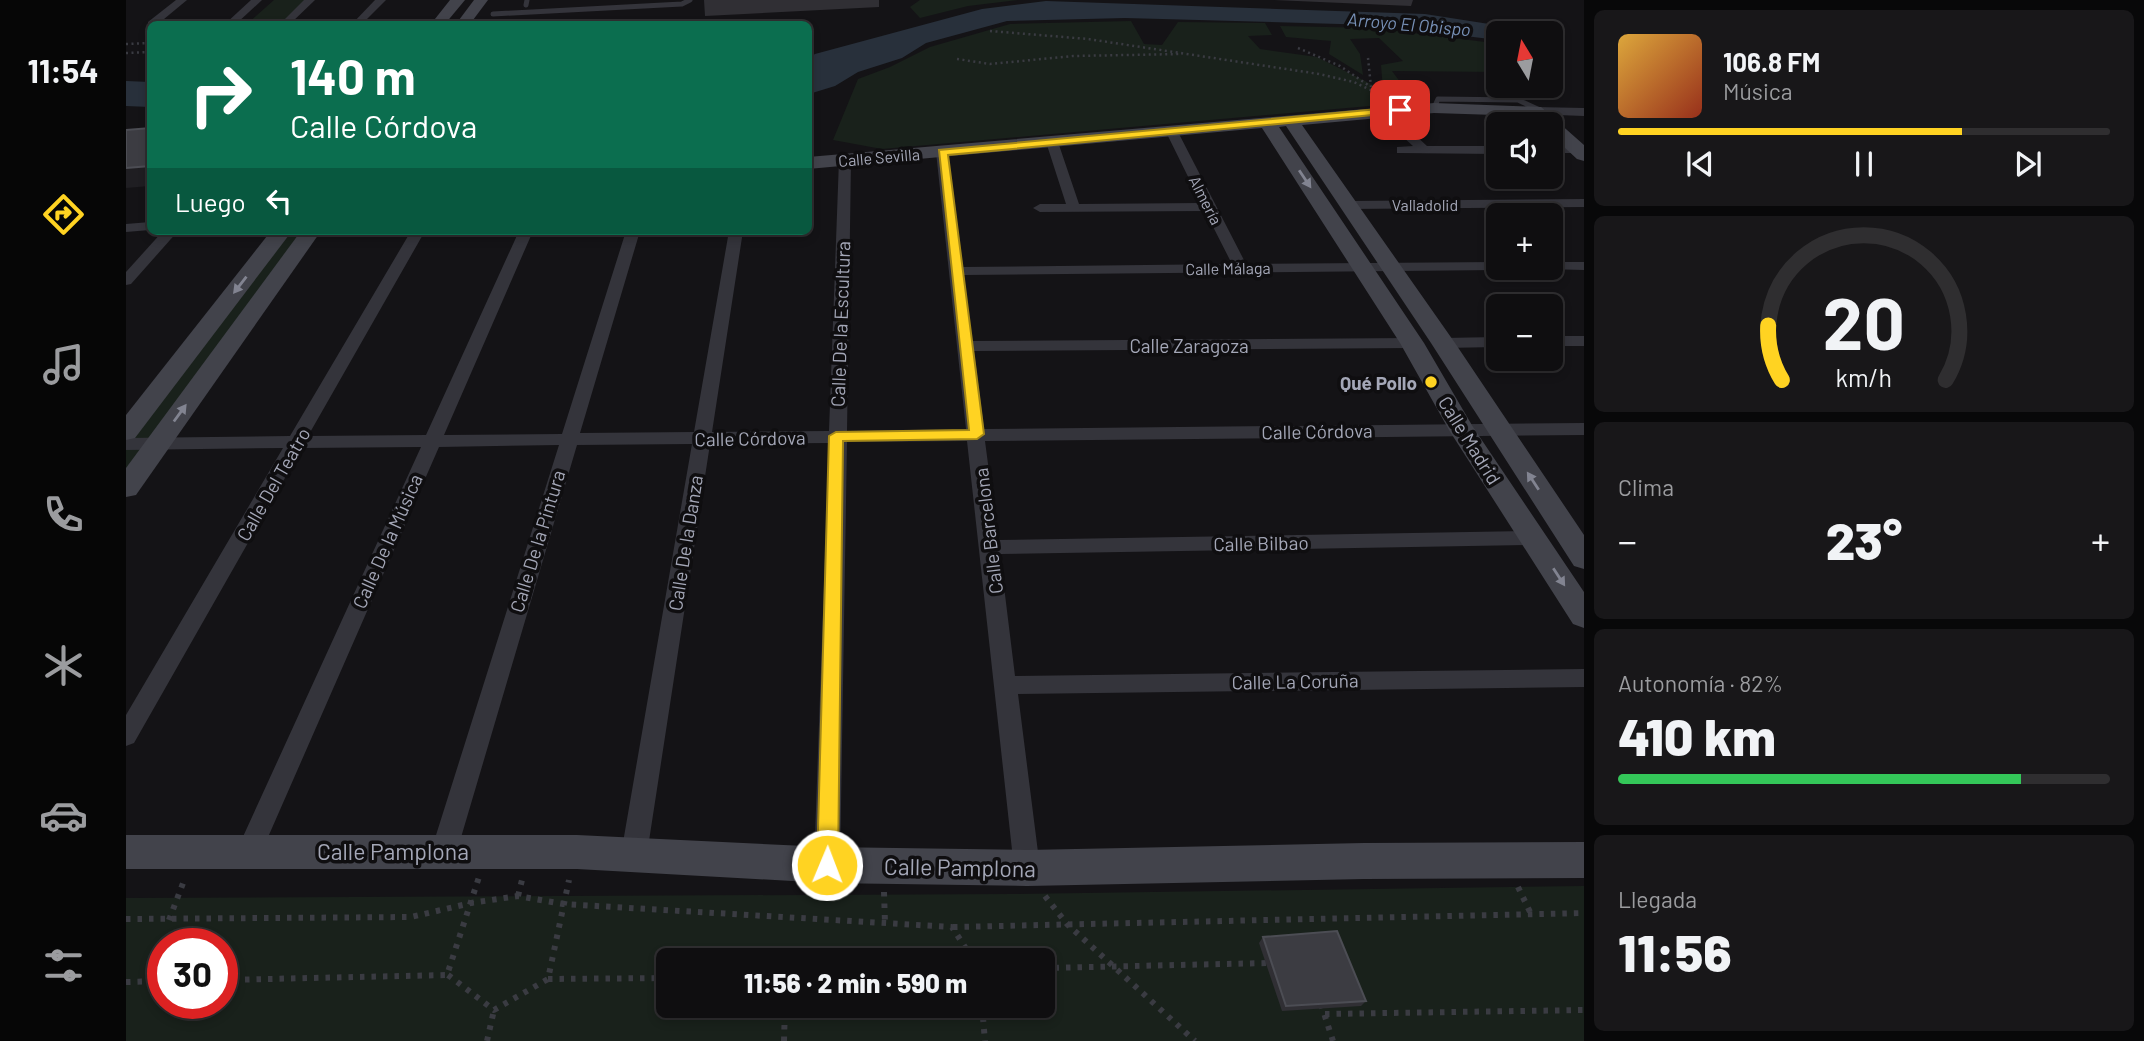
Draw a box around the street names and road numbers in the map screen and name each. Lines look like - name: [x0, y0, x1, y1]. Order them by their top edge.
- street label: Calle Sevilla: [837, 144, 921, 170]
- street label: Almería: [1186, 172, 1226, 228]
- street label: Valladolid: [1392, 195, 1458, 214]
- street label: Calle De la Escultura: [826, 241, 854, 407]
- street label: Calle Málaga: [1185, 258, 1271, 278]
- street label: Calle Zaragoza: [1129, 334, 1249, 357]
- street label: Calle Madrid: [1434, 392, 1506, 488]
- street label: Calle Córdova: [1261, 419, 1373, 443]
- street label: Calle Del Teatro: [231, 423, 315, 545]
- street label: Calle Córdova: [694, 426, 806, 450]
- street label: Calle De la Pintura: [504, 467, 570, 615]
- street label: Calle Barcelona: [969, 467, 1007, 595]
- street label: Calle De la Música: [347, 470, 427, 612]
- street label: Calle De la Danza: [663, 474, 707, 612]
- street label: Calle Bilbao: [1213, 531, 1309, 555]
- street label: Calle La Coruña: [1231, 668, 1359, 694]
- street label: Calle Pamplona: [317, 837, 469, 865]
- street label: Calle Pamplona: [884, 852, 1036, 882]

